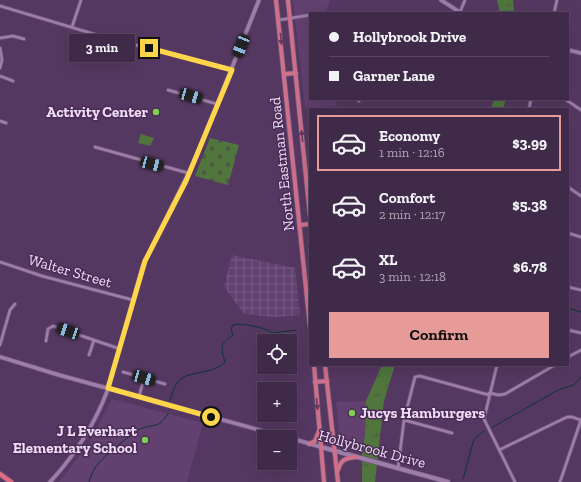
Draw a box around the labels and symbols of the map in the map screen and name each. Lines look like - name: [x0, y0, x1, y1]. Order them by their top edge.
- car: [231, 33, 251, 59]
- one-way arrow: [278, 33, 285, 45]
- callout: 3 min: [69, 34, 135, 62]
- route end: [140, 39, 158, 57]
- car: [178, 87, 204, 105]
- street label: North Eastman Road: [266, 95, 298, 232]
- place label: Activity Center: [46, 103, 148, 121]
- marker: Activity Center: [151, 107, 161, 117]
- one-way arrow: [299, 130, 305, 142]
- car: [139, 155, 165, 173]
- street label: Walter Street: [26, 250, 114, 292]
- car: [55, 321, 81, 341]
- car: [131, 369, 157, 387]
- one-way arrow: [314, 398, 320, 410]
- place label: Jucys Hamburgers: [360, 404, 485, 422]
- route start: [202, 408, 220, 426]
- marker: Jucys Hamburgers: [347, 408, 357, 418]
- place label: J L Everhart Elementary School: [13, 422, 138, 457]
- street label: Hollybrook Drive: [316, 426, 428, 472]
- marker: J L Everhart Elementary School: [140, 435, 150, 445]

